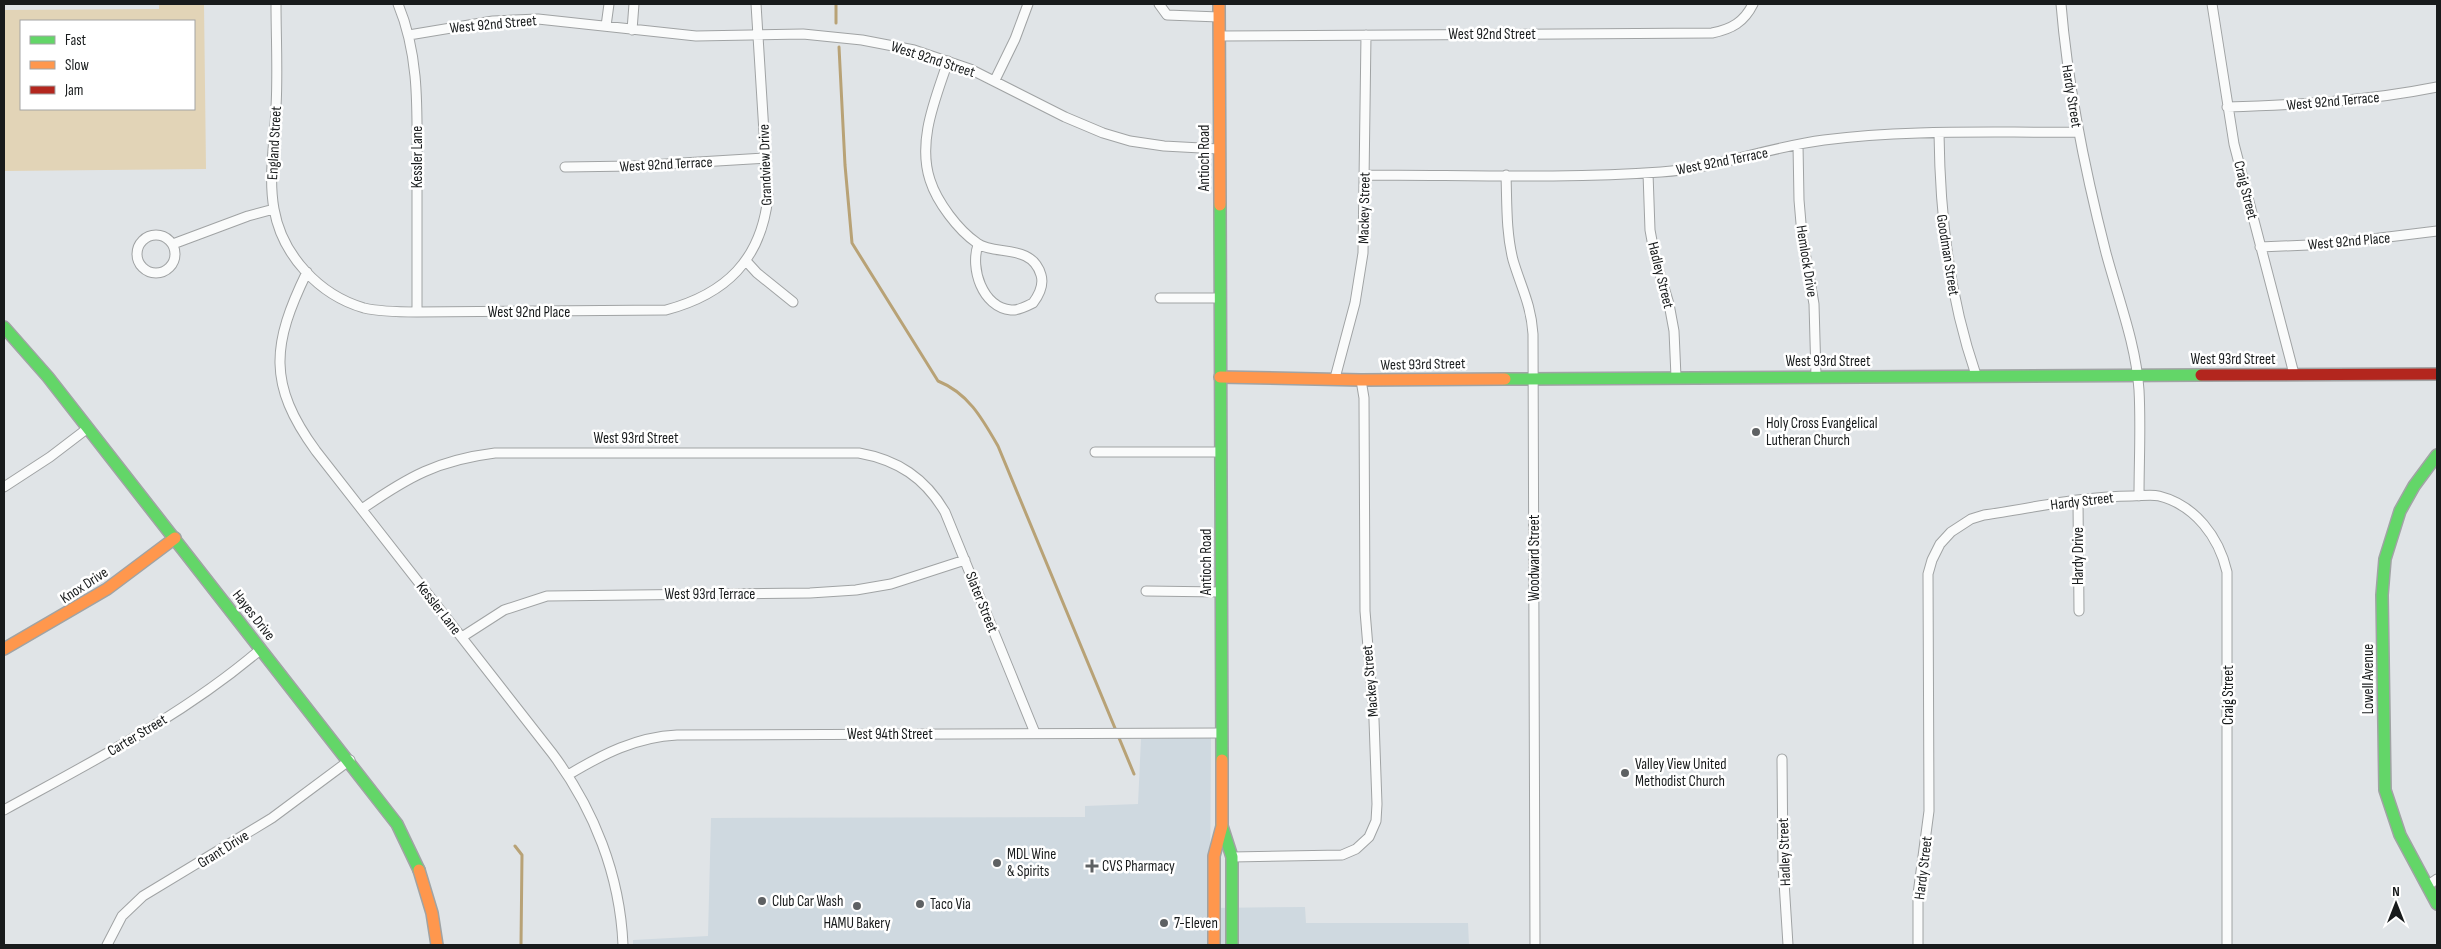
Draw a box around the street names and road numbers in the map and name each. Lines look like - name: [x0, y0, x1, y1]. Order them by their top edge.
- street label: West 92nd Street: [449, 11, 538, 38]
- street label: West 92nd Street: [1448, 25, 1536, 44]
- street label: West 92nd Street: [888, 37, 978, 82]
- street label: Hardy Street: [2057, 63, 2086, 129]
- street label: West 92nd Terrace: [2286, 88, 2380, 115]
- street label: England Street: [263, 105, 286, 180]
- street label: Grandview Drive: [755, 124, 776, 206]
- street label: Antioch Road: [1195, 125, 1214, 192]
- street label: Kessler Lane: [408, 126, 427, 188]
- street label: West 92nd Terrace: [1675, 143, 1770, 180]
- street label: West 92nd Terrace: [619, 153, 713, 176]
- street label: Craig Street: [2229, 159, 2262, 222]
- street label: Mackey Street: [1354, 171, 1375, 244]
- street label: Goodman Street: [1932, 213, 1963, 298]
- street label: Hemlock Drive: [1791, 224, 1822, 298]
- street label: West 92nd Place: [2307, 228, 2391, 255]
- street label: Hadley Street: [1643, 240, 1678, 311]
- street label: West 92nd Place: [488, 303, 570, 322]
- street label: West 93rd Street: [2190, 350, 2276, 369]
- street label: West 93rd Street: [1785, 352, 1871, 371]
- street label: West 93rd Street: [1380, 354, 1466, 375]
- street label: West 93rd Street: [593, 429, 679, 448]
- street label: Hardy Street: [2049, 488, 2115, 515]
- street label: Woodward Street: [1525, 514, 1544, 601]
- street label: Hardy Drive: [2069, 527, 2088, 585]
- street label: Antioch Road: [1197, 529, 1216, 596]
- street label: Knox Drive: [57, 563, 112, 608]
- street label: Slater Street: [961, 569, 1002, 636]
- street label: Kessler Lane: [412, 578, 465, 639]
- street label: West 93rd Terrace: [665, 585, 755, 604]
- street label: Hayes Drive: [228, 586, 279, 644]
- street label: Mackey Street: [1358, 644, 1383, 718]
- street label: Lowell Avenue: [2359, 644, 2378, 714]
- street label: Craig Street: [2219, 665, 2238, 725]
- street label: Carter Street: [104, 710, 171, 761]
- street label: West 94th Street: [847, 725, 933, 744]
- street label: Hadley Street: [1774, 817, 1795, 886]
- street label: Grant Drive: [194, 826, 252, 873]
- street label: Hardy Street: [1910, 835, 1937, 901]

